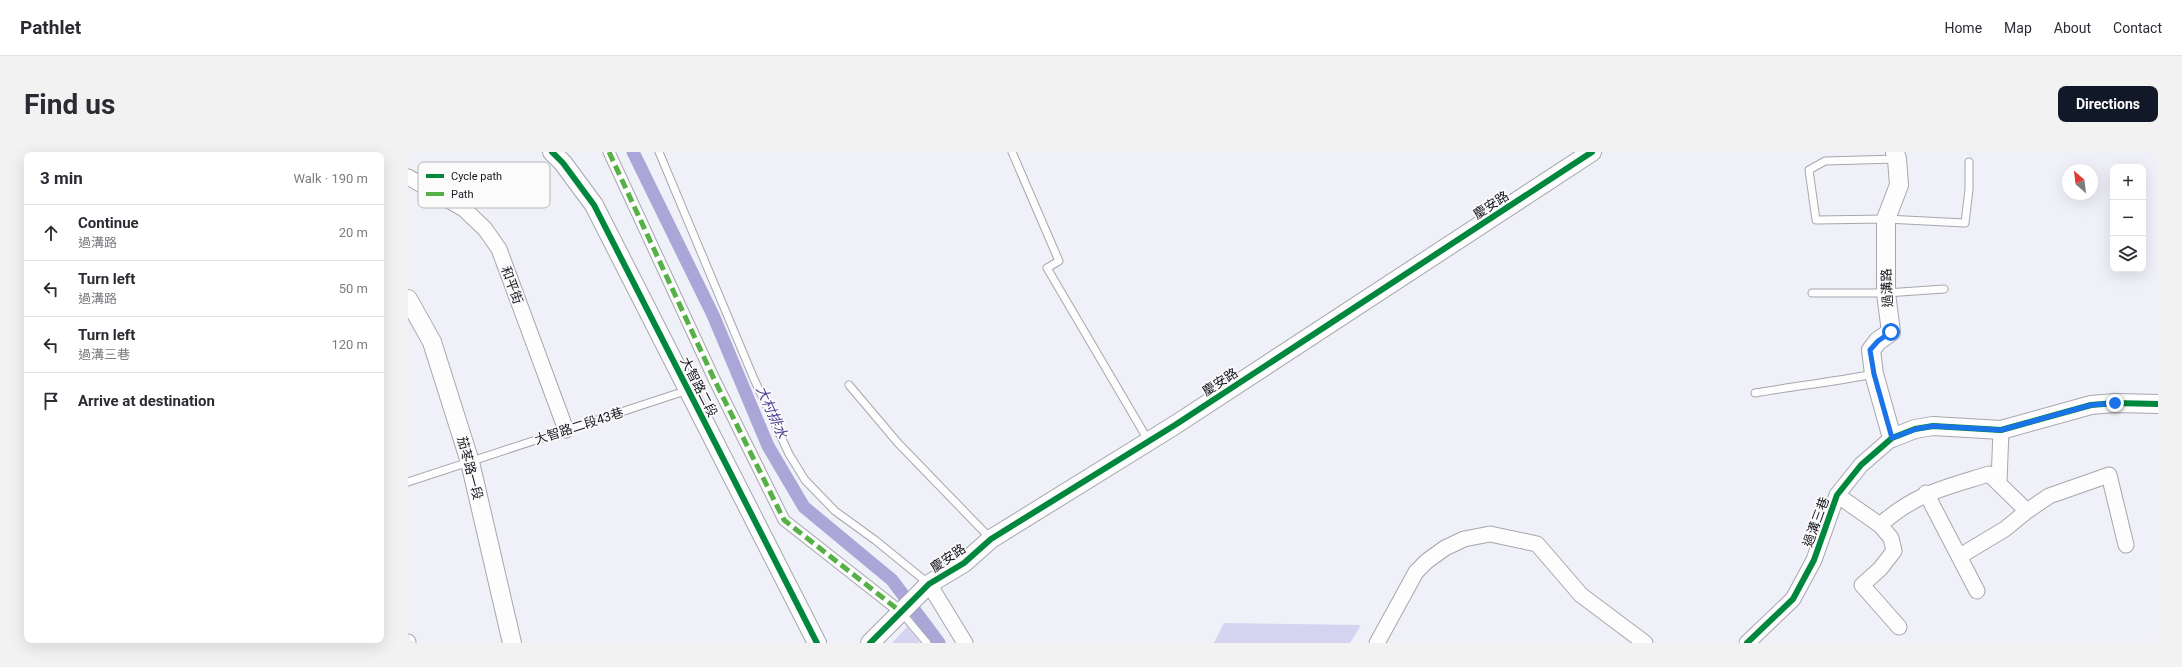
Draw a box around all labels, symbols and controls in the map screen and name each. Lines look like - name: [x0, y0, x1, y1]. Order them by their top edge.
- text: Pathlet: [20, 16, 81, 39]
- text: Home: [1944, 20, 1982, 36]
- text: Map: [2004, 20, 2032, 36]
- text: About: [2054, 20, 2091, 36]
- text: Contact: [2113, 20, 2162, 36]
- button: Directions: [2058, 86, 2158, 122]
- text: Find us: [24, 88, 115, 121]
- legend: [418, 162, 550, 208]
- north arrow: [2062, 164, 2098, 200]
- map controls: [2110, 164, 2146, 272]
- button: +: [2110, 164, 2146, 200]
- text: 3 min: [40, 168, 83, 188]
- text: Cycle path: [451, 170, 502, 183]
- text: Walk · 190 m: [293, 171, 368, 186]
- text: Path: [451, 188, 474, 201]
- street label: 慶安路: [1471, 188, 1511, 222]
- button: −: [2110, 200, 2146, 236]
- text: Continue: [78, 214, 139, 232]
- icon: ahead: [40, 222, 62, 244]
- text: 20 m: [339, 225, 368, 240]
- text: 過溝路: [78, 235, 117, 250]
- button: layers: [2110, 236, 2146, 272]
- street label: 和平街: [498, 264, 526, 306]
- street label: 過溝路: [1878, 268, 1896, 308]
- text: Turn left: [78, 270, 135, 288]
- icon: left: [40, 278, 62, 300]
- text: 50 m: [339, 281, 368, 296]
- text: 過溝路: [78, 291, 117, 306]
- route start: [1882, 323, 1900, 341]
- text: Turn left: [78, 326, 135, 344]
- icon: left: [40, 334, 62, 356]
- text: 120 m: [331, 337, 368, 352]
- text: 過溝三巷: [78, 347, 130, 362]
- street label: 大智路二段: [678, 355, 720, 419]
- street label: 慶安路: [1200, 365, 1240, 399]
- water label: 大村排水: [753, 383, 791, 442]
- icon: arrive: [40, 390, 62, 412]
- text: Arrive at destination: [78, 392, 215, 410]
- route end: [2106, 394, 2124, 412]
- street label: 大智路二段43巷: [533, 405, 625, 447]
- street label: 茄苳路一段: [454, 435, 486, 501]
- street label: 過溝三巷: [1800, 495, 1832, 549]
- street label: 慶安路: [928, 541, 968, 575]

